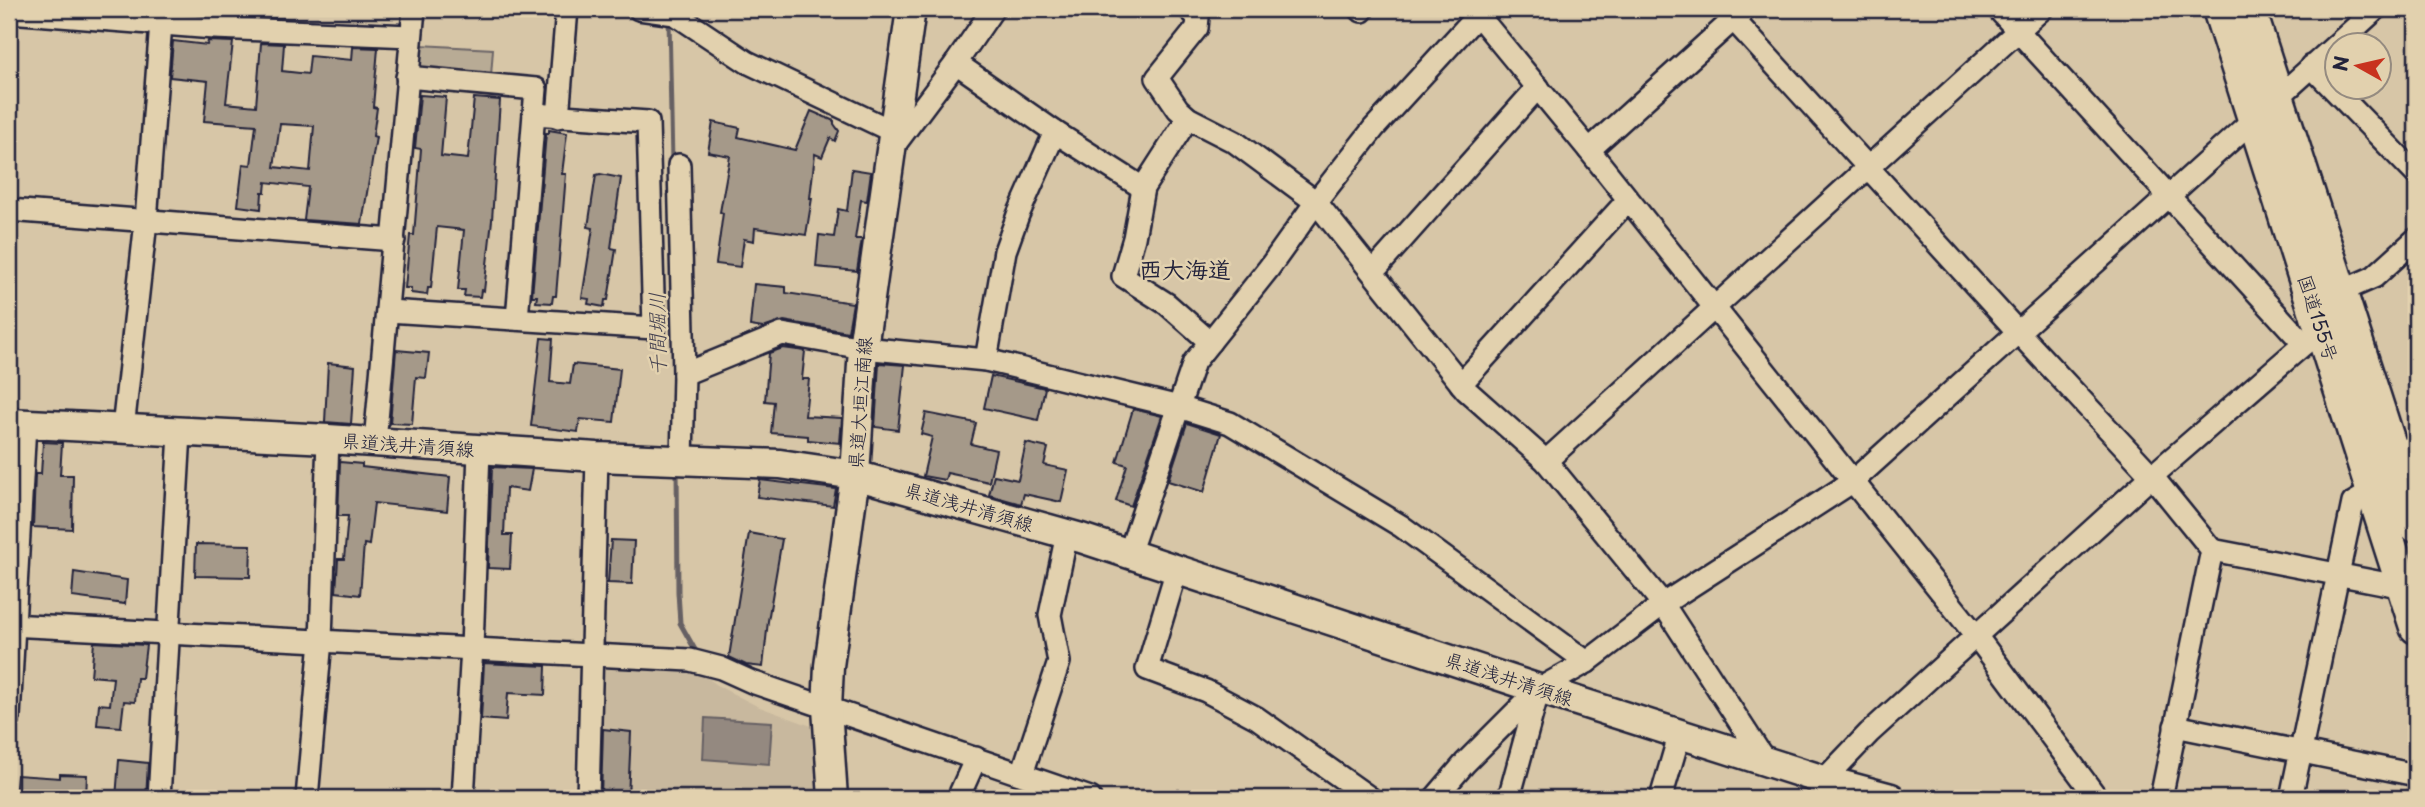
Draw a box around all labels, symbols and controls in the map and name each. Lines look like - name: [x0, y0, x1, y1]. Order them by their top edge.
- north arrow: [2324, 32, 2394, 102]
- text: N: [2325, 54, 2355, 73]
- district label: 西大海道: [1139, 251, 1231, 286]
- street label: 国道155号: [2292, 271, 2346, 365]
- water label: 千間堀川: [639, 292, 673, 376]
- street label: 県道大垣江南線: [840, 336, 878, 470]
- street label: 県道浅井清須線: [341, 425, 475, 463]
- street label: 県道浅井清須線: [901, 474, 1037, 538]
- street label: 県道浅井清須線: [1442, 644, 1577, 712]

